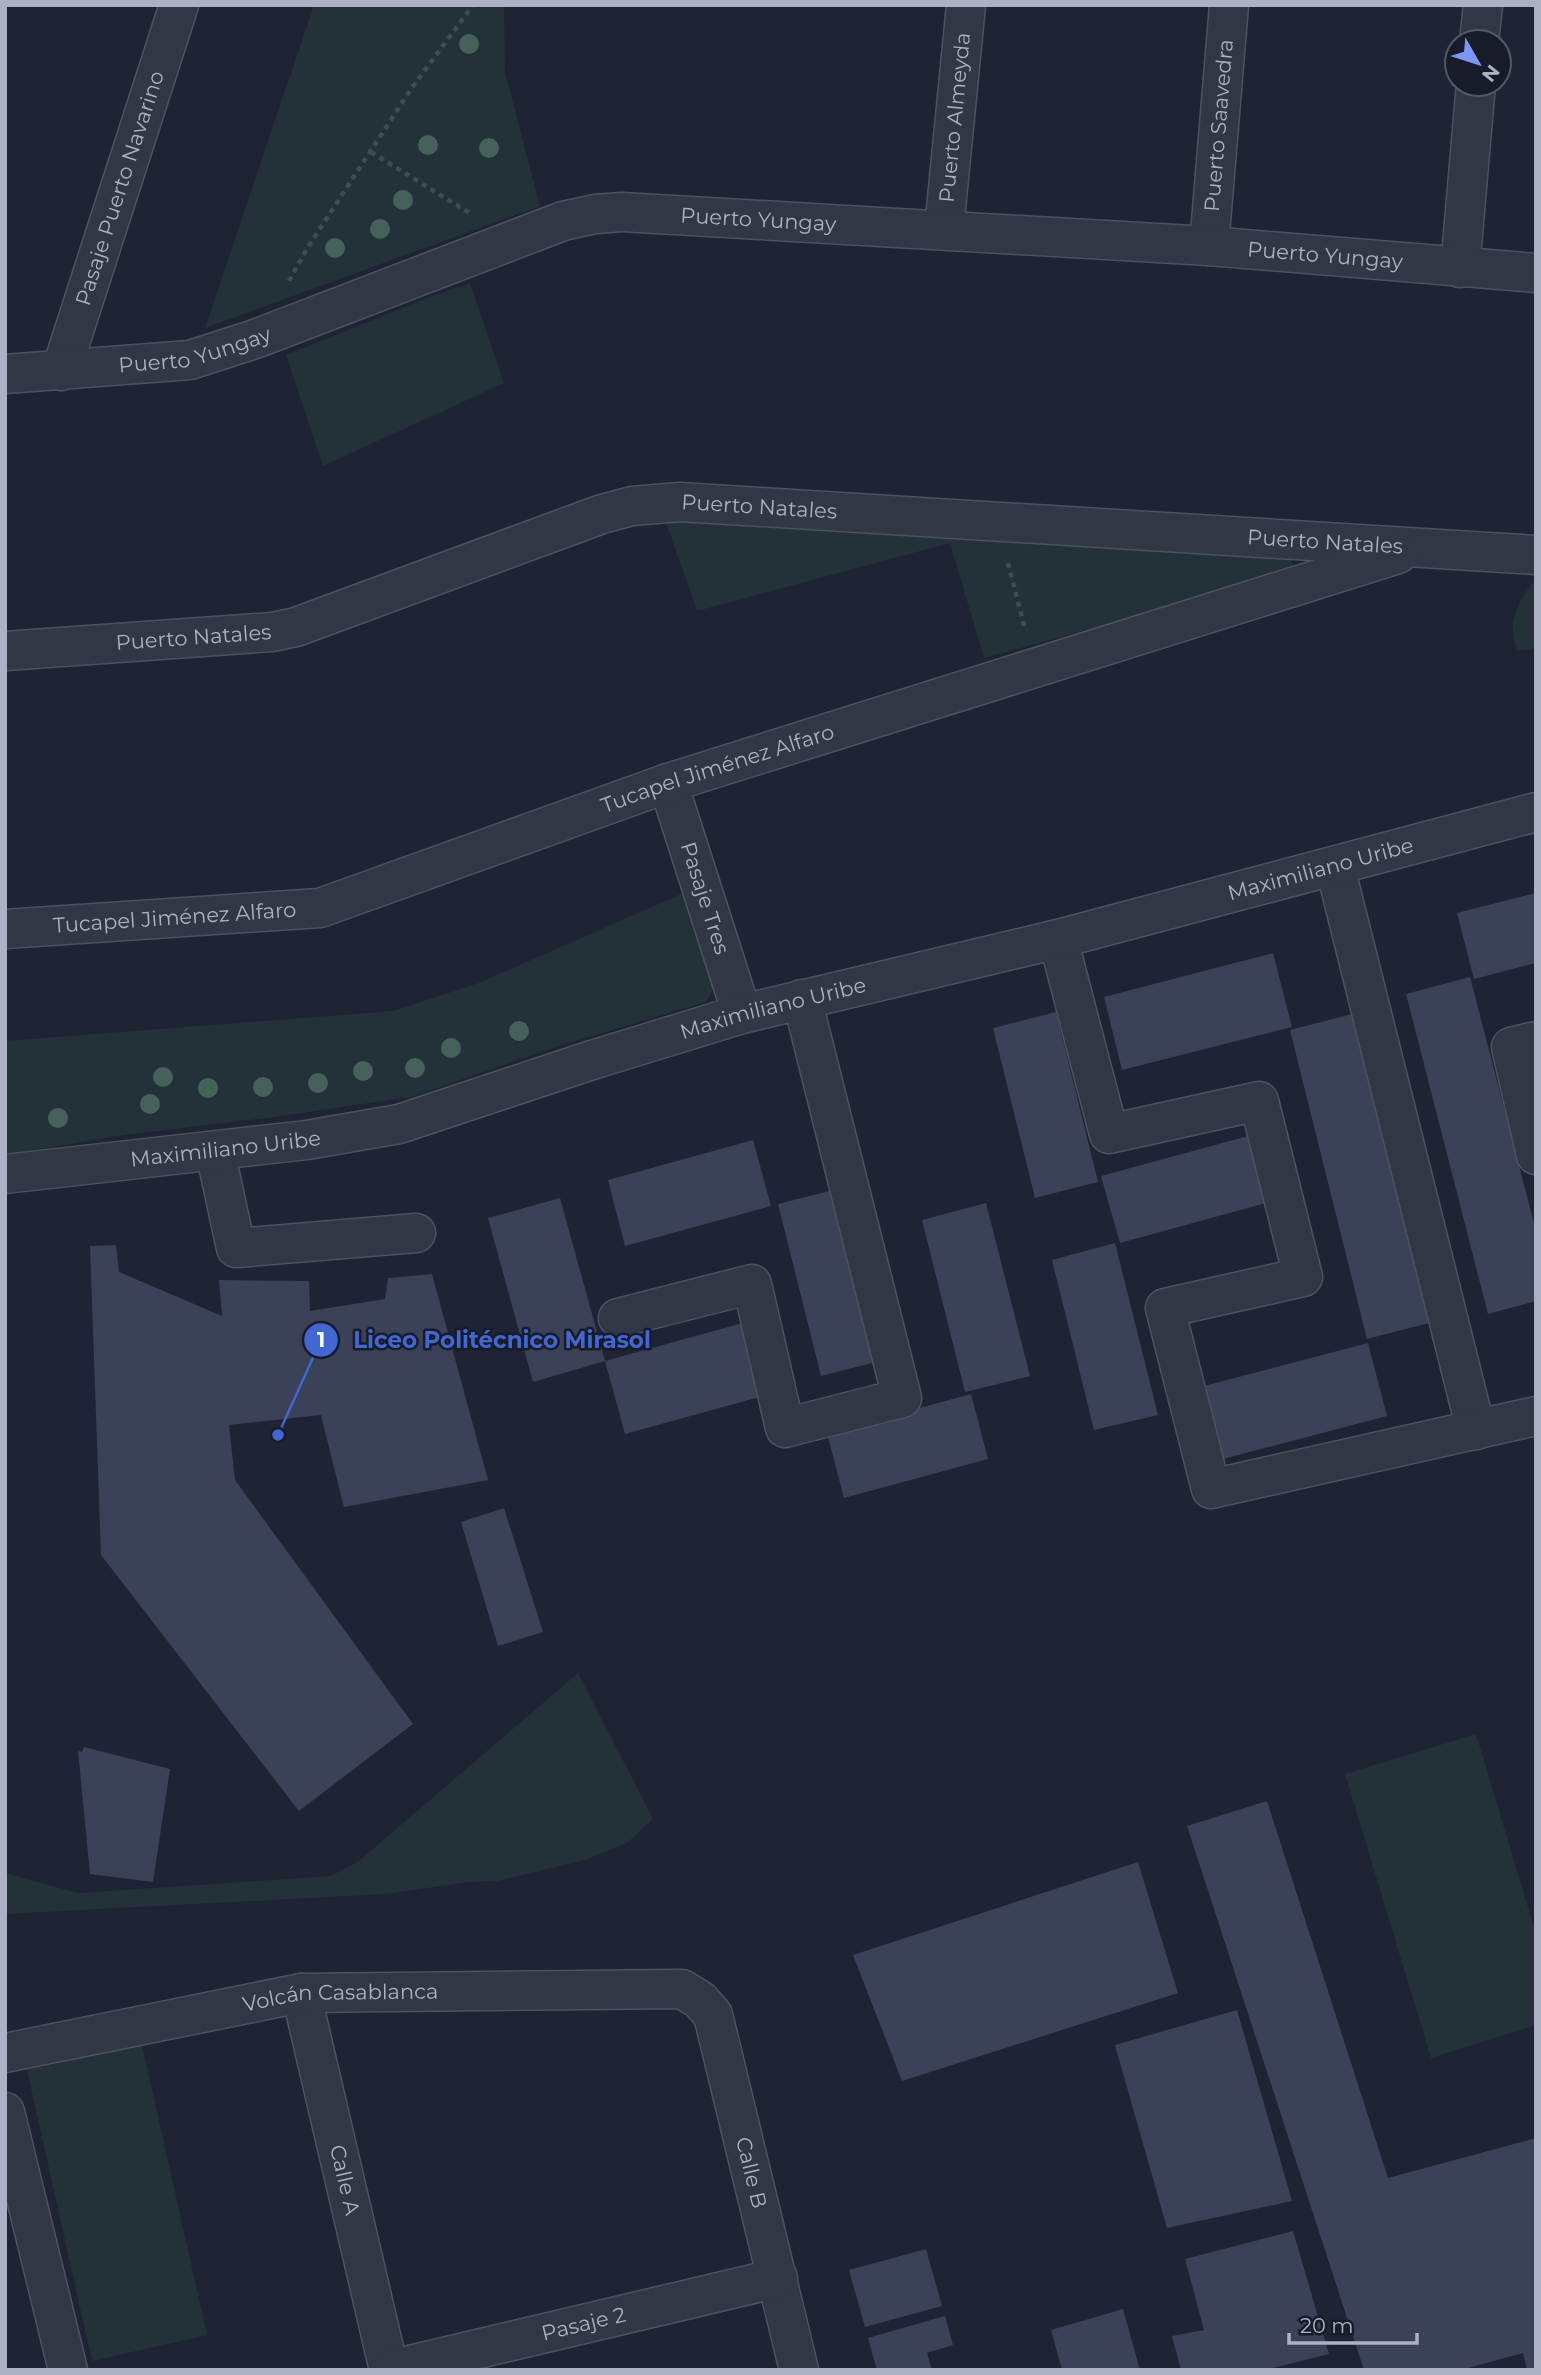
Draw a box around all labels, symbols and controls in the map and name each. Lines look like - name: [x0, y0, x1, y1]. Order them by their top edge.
- north arrow: [1443, 28, 1513, 98]
- street label: Puerto Almeyda: [934, 31, 975, 204]
- street label: Puerto Saavedra: [1199, 38, 1238, 213]
- text: N: [1477, 60, 1505, 87]
- street label: Pasaje Puerto Navarino: [70, 68, 169, 309]
- street label: Puerto Yungay: [680, 202, 838, 236]
- street label: Puerto Yungay: [1246, 236, 1405, 274]
- street label: Puerto Yungay: [118, 321, 275, 377]
- street label: Puerto Natales: [681, 489, 838, 524]
- street label: Puerto Natales: [1247, 524, 1404, 559]
- street label: Puerto Natales: [115, 619, 272, 655]
- street label: Tucapel Jiménez Alfaro: [597, 719, 837, 818]
- street label: Maximiliano Uribe: [1225, 832, 1416, 905]
- street label: Pasaje Tres: [676, 839, 735, 957]
- street label: Tucapel Jiménez Alfaro: [52, 897, 297, 938]
- street label: Maximiliano Uribe: [677, 972, 868, 1044]
- street label: Maximiliano Uribe: [129, 1125, 323, 1172]
- callout: Liceo Politécnico Mirasol: [304, 1318, 664, 1362]
- text: Liceo Politécnico Mirasol: [353, 1326, 651, 1354]
- text: 1: [317, 1327, 325, 1352]
- street label: Volcán Casablanca: [240, 1979, 438, 2017]
- street label: Calle B: [731, 2134, 772, 2211]
- street label: Calle A: [325, 2142, 366, 2219]
- street label: Pasaje 2: [539, 2301, 628, 2346]
- scale bar: [1289, 2302, 1417, 2346]
- text: 20 m: [1300, 2313, 1354, 2338]

